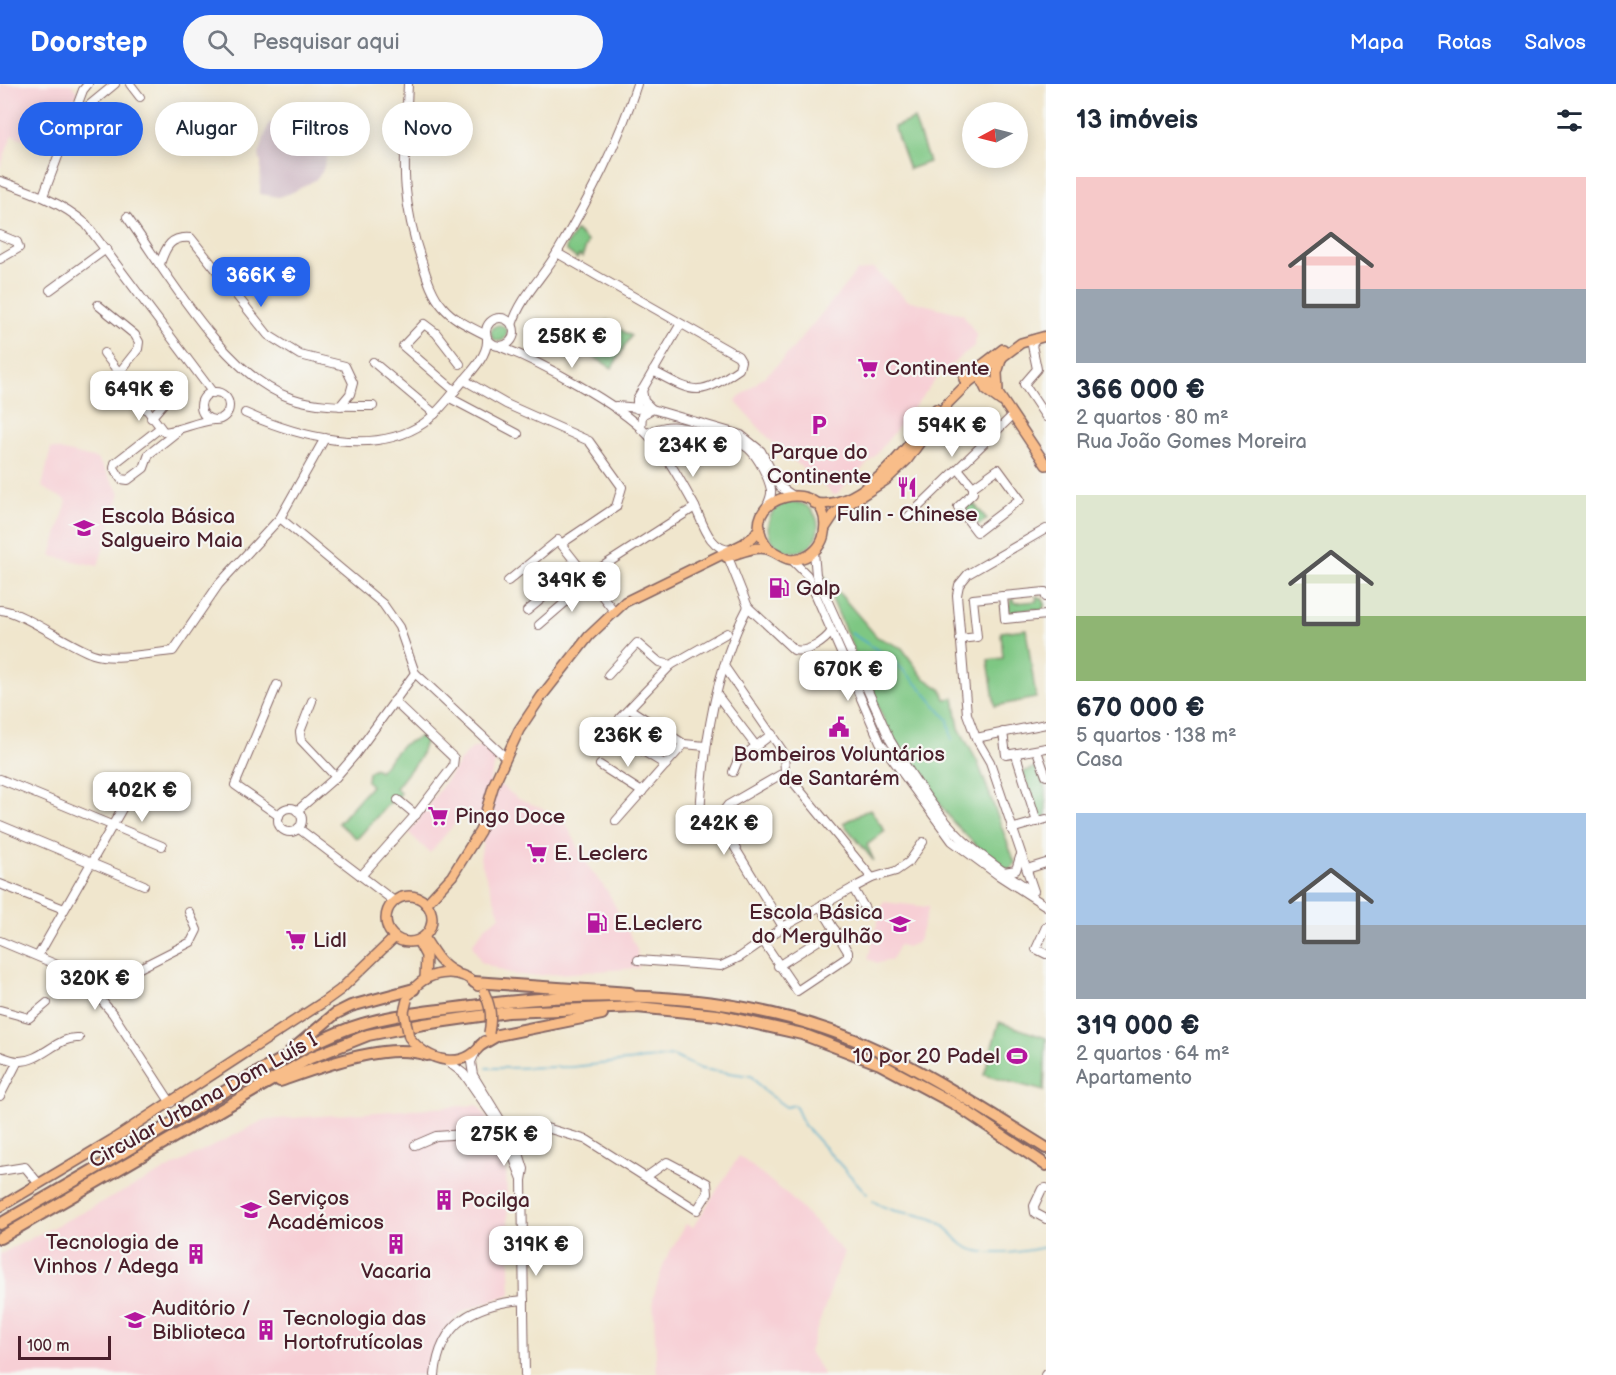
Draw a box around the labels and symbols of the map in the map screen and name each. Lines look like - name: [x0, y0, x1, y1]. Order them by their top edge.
- north arrow: [962, 102, 1028, 168]
- pin: 366K €: [212, 257, 310, 308]
- pin: 258K €: [523, 318, 621, 369]
- supermarket icon: Continente: [856, 356, 880, 380]
- place label: Continente: [885, 356, 989, 381]
- pin: 649K €: [90, 371, 188, 422]
- pin: 594K €: [903, 407, 1001, 458]
- parking icon: Parque do Continente: [807, 413, 831, 437]
- pin: 234K €: [644, 427, 742, 478]
- place label: Parque do Continente: [767, 440, 871, 489]
- restaurant icon: Fulin - Chinese: [895, 475, 919, 499]
- place label: Fulin - Chinese: [836, 502, 978, 527]
- place label: Escola Básica Salgueiro Maia: [101, 504, 243, 553]
- school or university icon: Escola Básica Salgueiro Maia: [72, 516, 96, 540]
- pin: 349K €: [523, 562, 621, 613]
- fuel station icon: Galp: [767, 576, 791, 600]
- place label: Galp: [796, 576, 841, 601]
- pin: 670K €: [799, 651, 897, 702]
- public building icon: Bombeiros Voluntários de Santarém: [827, 715, 851, 739]
- pin: 236K €: [579, 717, 677, 768]
- place label: Bombeiros Voluntários de Santarém: [733, 742, 945, 791]
- pin: 402K €: [93, 772, 191, 823]
- supermarket icon: Pingo Doce: [426, 804, 450, 828]
- place label: Pingo Doce: [455, 804, 565, 829]
- pin: 242K €: [675, 805, 773, 856]
- supermarket icon: E. Leclerc: [525, 841, 549, 865]
- place label: E. Leclerc: [554, 841, 648, 866]
- place label: Escola Básica do Mergulhão: [749, 900, 883, 949]
- fuel station icon: E.Leclerc: [585, 911, 609, 935]
- place label: E.Leclerc: [614, 911, 702, 936]
- school or university icon: Escola Básica do Mergulhão: [888, 912, 912, 936]
- supermarket icon: Lidl: [284, 928, 308, 952]
- place label: Lidl: [313, 928, 347, 953]
- pin: 320K €: [46, 960, 144, 1011]
- street label: Circular Urbana Dom Luís I: [85, 1027, 322, 1174]
- place label: 10 por 20 Padel: [853, 1044, 1000, 1069]
- sports icon: 10 por 20 Padel: [1005, 1044, 1029, 1068]
- pin: 275K €: [455, 1116, 553, 1167]
- place label: Serviços Académicos: [268, 1186, 384, 1235]
- building icon: Pocilga: [432, 1188, 456, 1212]
- place label: Pocilga: [461, 1188, 530, 1213]
- school or university icon: Serviços Académicos: [239, 1198, 263, 1222]
- pin: 319K €: [487, 1226, 585, 1277]
- place label: Tecnologia de Vinhos / Adega: [34, 1230, 179, 1279]
- building icon: Vacaria: [384, 1232, 408, 1256]
- building icon: Tecnologia de Vinhos / Adega: [184, 1242, 208, 1266]
- place label: Vacaria: [361, 1259, 431, 1284]
- place label: Auditório / Biblioteca: [152, 1296, 251, 1345]
- place label: Tecnologia das Hortofrutícolas: [283, 1306, 426, 1355]
- school or university icon: Auditório / Biblioteca: [123, 1308, 147, 1332]
- building icon: Tecnologia das Hortofrutícolas: [254, 1318, 278, 1342]
- scale bar: [18, 1333, 111, 1360]

